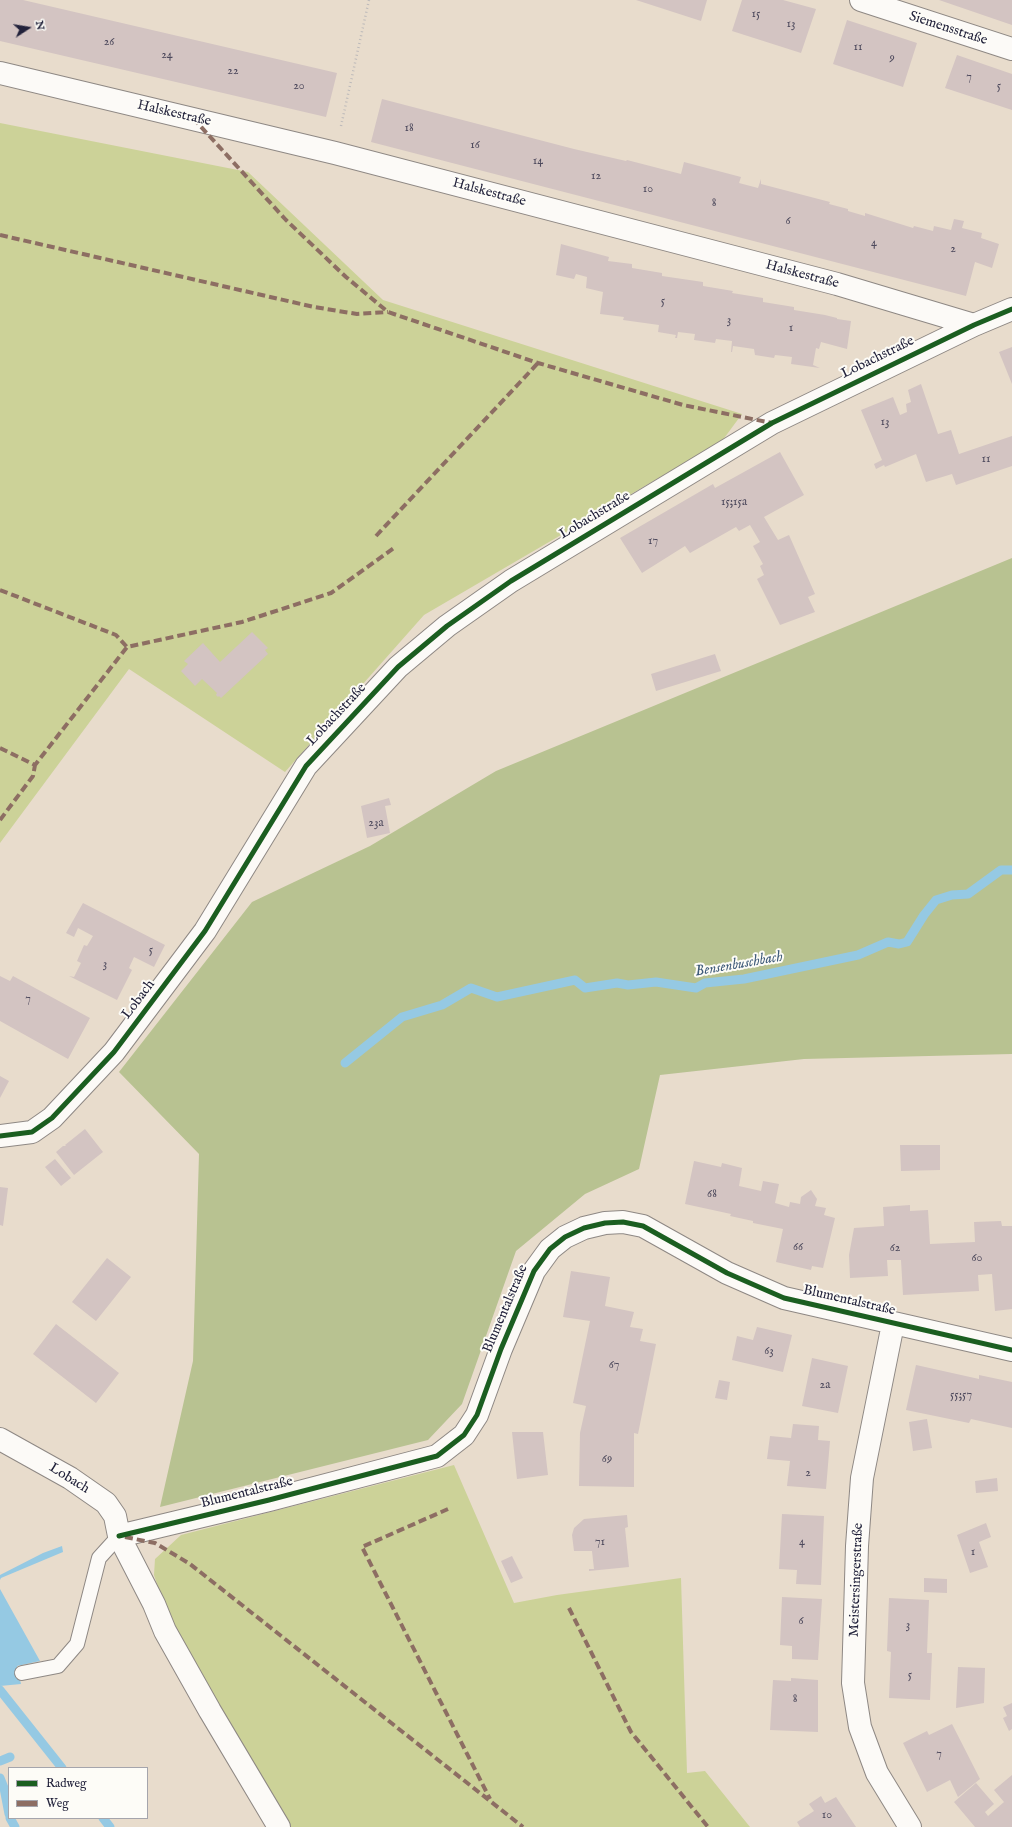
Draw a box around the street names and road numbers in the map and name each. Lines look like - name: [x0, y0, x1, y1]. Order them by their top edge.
- street label: Siemensstraße: [907, 8, 989, 50]
- street label: Halskestraße: [135, 97, 213, 131]
- street label: Halskestraße: [450, 175, 528, 211]
- street label: Halskestraße: [763, 257, 841, 293]
- street label: Lobachstraße: [839, 333, 917, 383]
- street label: Lobachstraße: [557, 488, 633, 544]
- street label: Lobachstraße: [304, 680, 370, 750]
- street label: Lobach: [119, 977, 159, 1023]
- street label: Blumentalstraße: [480, 1262, 532, 1356]
- street label: Blumentalstraße: [801, 1282, 897, 1320]
- street label: Lobach: [46, 1460, 92, 1498]
- street label: Blumentalstraße: [199, 1473, 295, 1513]
- street label: Meistersingerstraße: [847, 1523, 867, 1637]

